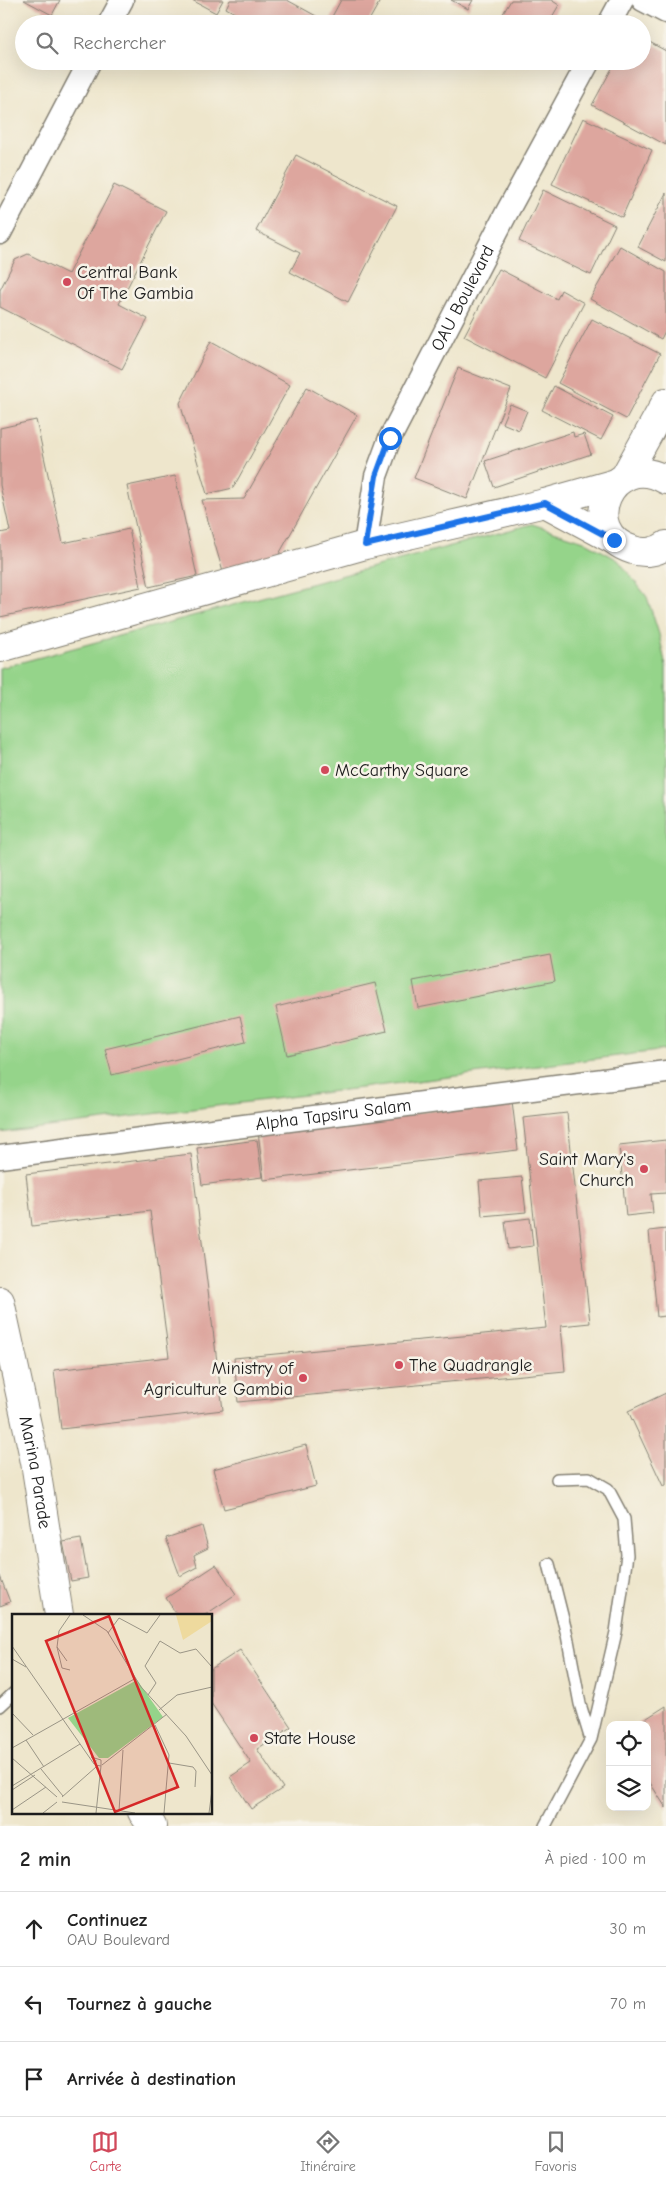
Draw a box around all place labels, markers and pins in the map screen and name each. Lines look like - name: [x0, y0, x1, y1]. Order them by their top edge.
- place label: Central Bank Of The Gambia: [77, 262, 194, 304]
- marker: Central Bank Of The Gambia: [61, 276, 73, 288]
- place label: McCarthy Square: [335, 760, 469, 781]
- marker: McCarthy Square: [319, 764, 331, 776]
- place label: Saint Mary's Church: [539, 1149, 634, 1191]
- marker: Saint Mary's Church: [638, 1163, 650, 1175]
- place label: The Quadrangle: [409, 1355, 532, 1376]
- place label: Ministry of Agriculture Gambia: [144, 1358, 294, 1400]
- marker: The Quadrangle: [393, 1359, 405, 1371]
- marker: Ministry of Agriculture Gambia: [297, 1372, 309, 1384]
- place label: State House: [264, 1728, 356, 1749]
- marker: State House: [248, 1732, 260, 1744]

